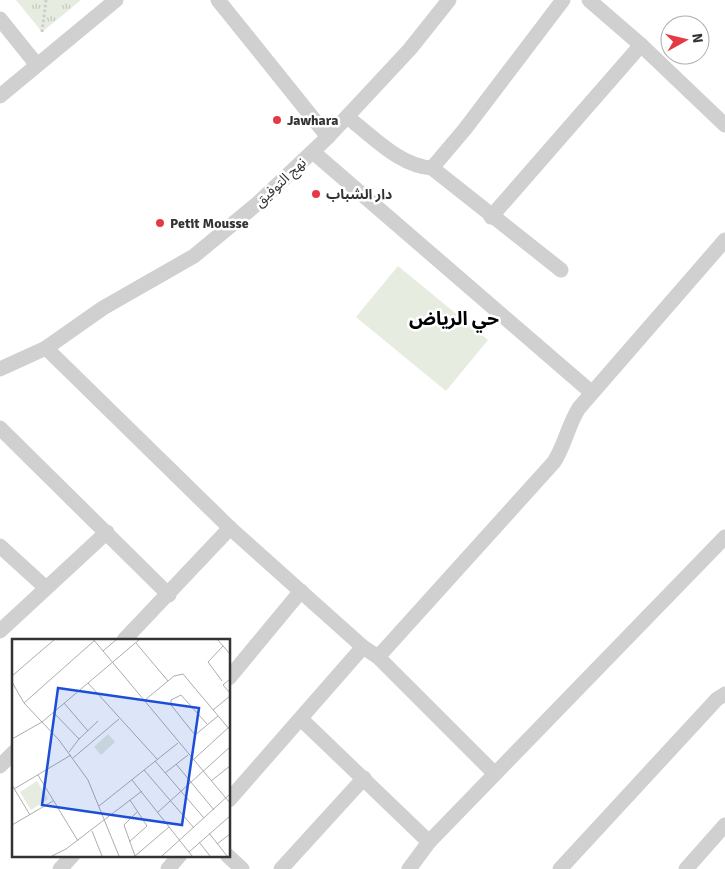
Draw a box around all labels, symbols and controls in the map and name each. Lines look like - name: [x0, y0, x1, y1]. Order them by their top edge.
- north arrow: [660, 15, 710, 65]
- text: N: [688, 32, 706, 44]
- place label: Jawhara: [287, 112, 338, 129]
- marker: Jawhara: [271, 114, 283, 126]
- street label: نهج التوفيق: [251, 154, 311, 212]
- place label: دار الشباب: [326, 186, 392, 203]
- marker: دار الشباب: [310, 188, 322, 200]
- place label: Petit Mousse: [170, 215, 249, 232]
- marker: Petit Mousse: [154, 217, 166, 229]
- district label: حي الرياض: [409, 307, 499, 333]
- inset map: [12, 639, 230, 856]

